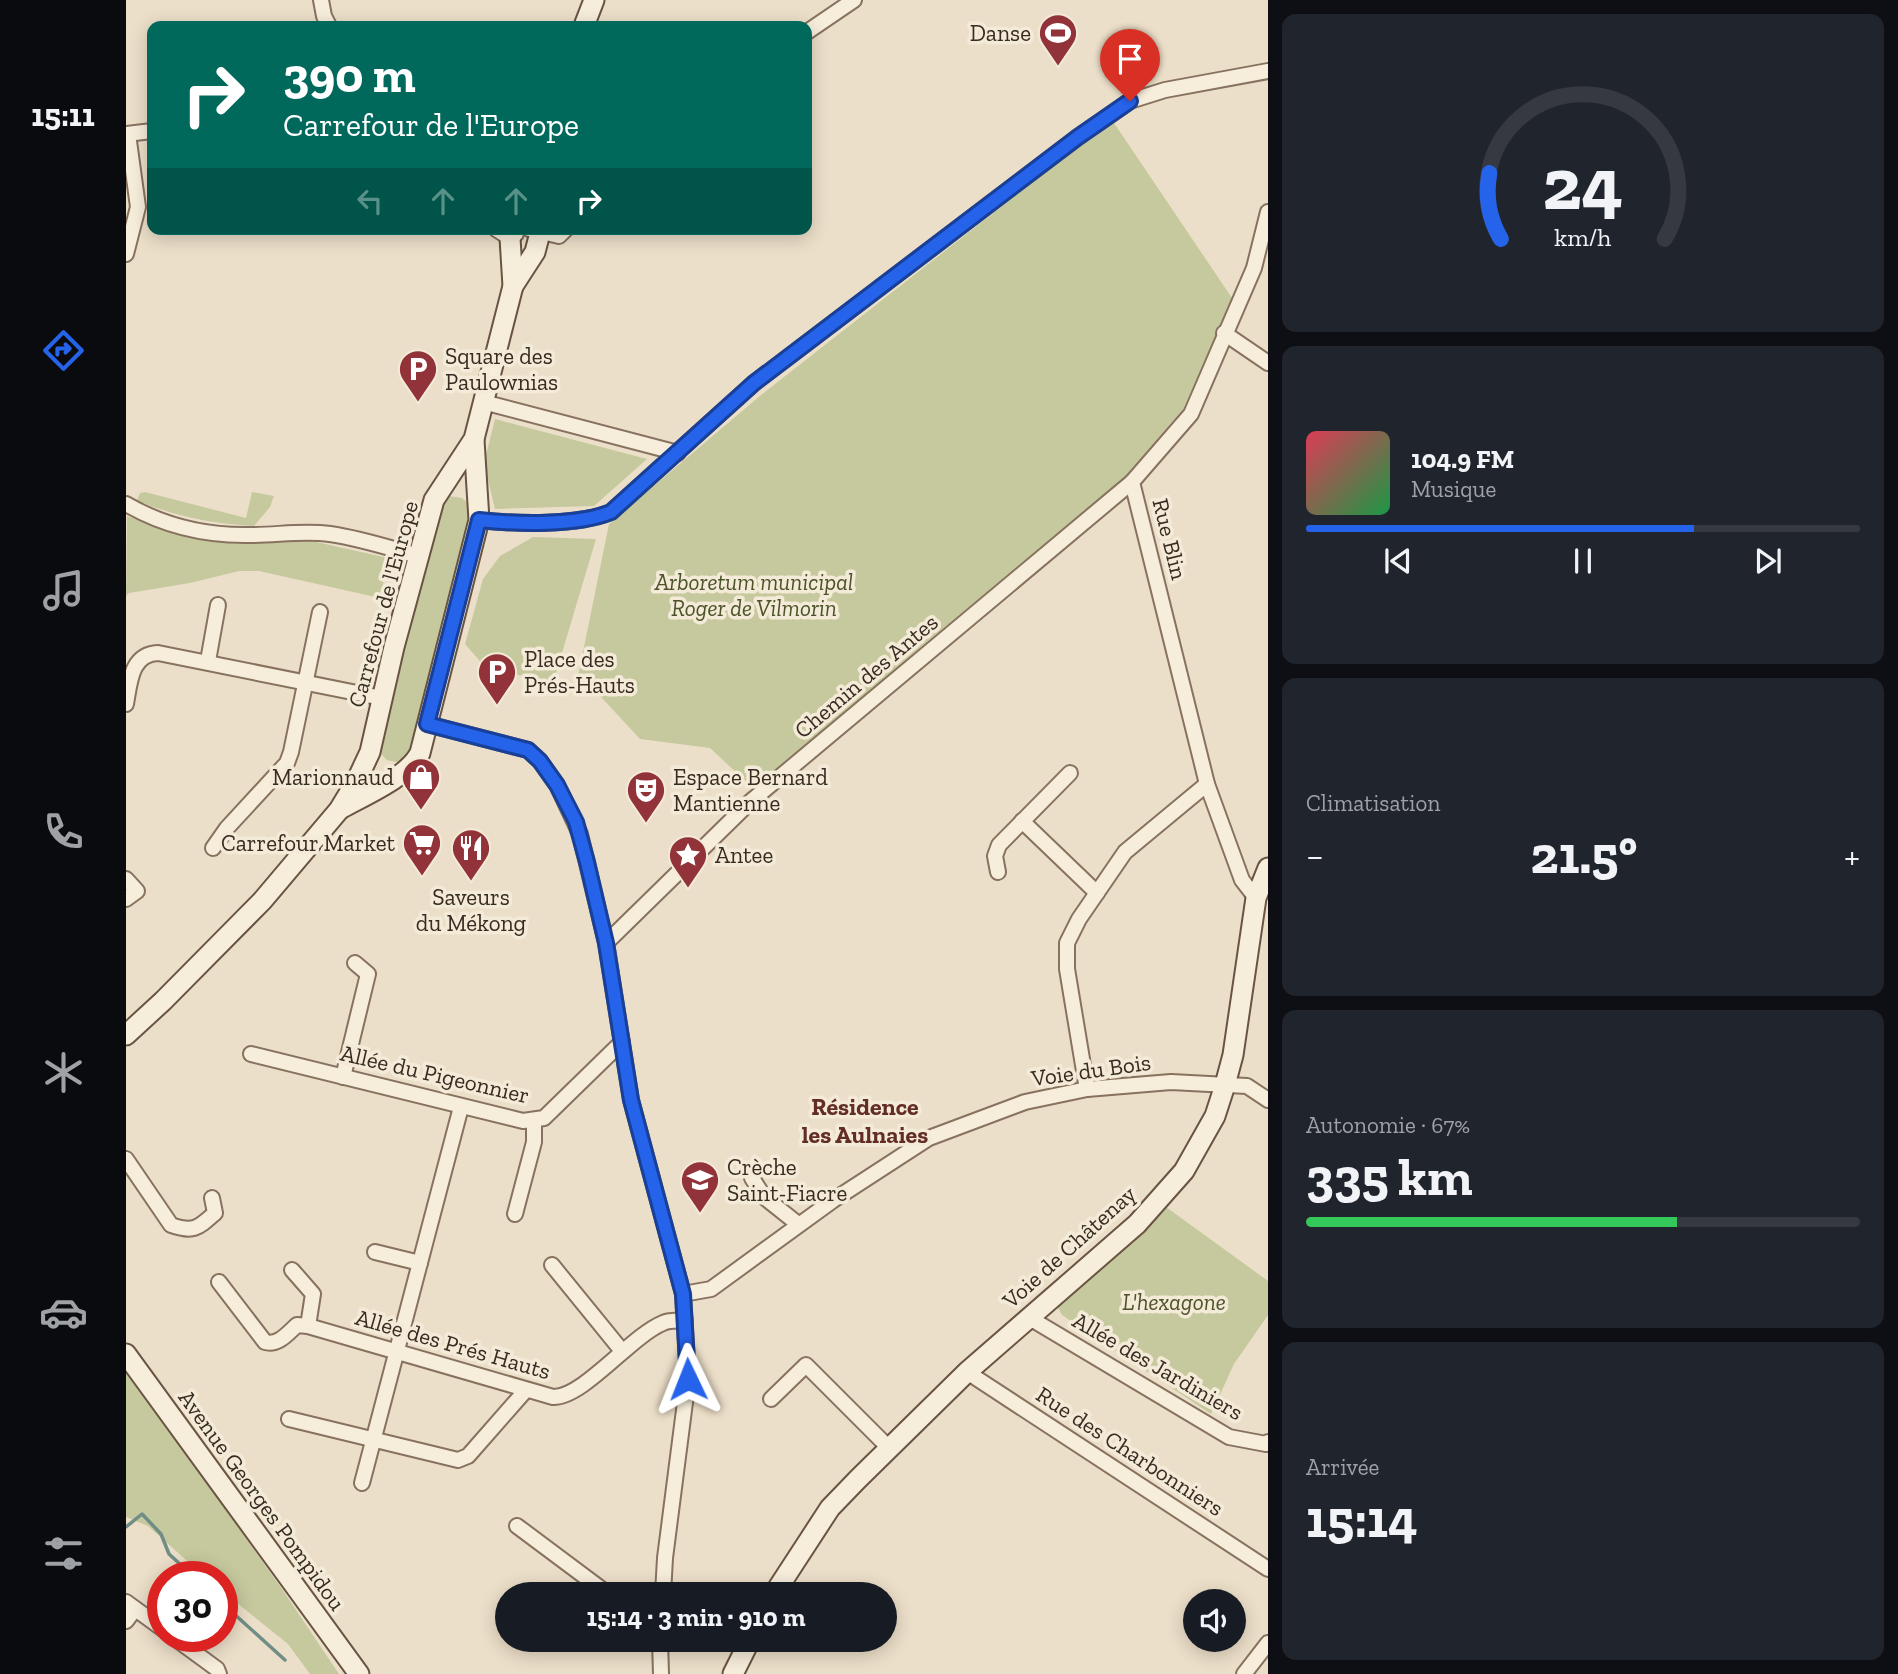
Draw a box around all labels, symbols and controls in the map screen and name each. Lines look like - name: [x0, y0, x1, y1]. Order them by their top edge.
- sports icon: Danse: [1037, 12, 1079, 67]
- place label: Danse: [970, 19, 1031, 47]
- pin: [1100, 29, 1160, 101]
- icon: arrive: [1111, 40, 1149, 78]
- text: 390 m: [283, 46, 416, 105]
- icon: right: [168, 49, 259, 140]
- text: 15:11: [31, 96, 95, 134]
- text: Carrefour de l'Europe: [283, 106, 579, 144]
- text: 24: [1543, 140, 1623, 228]
- icon: left: [351, 182, 389, 220]
- icon: ahead: [424, 182, 462, 220]
- icon: ahead: [497, 182, 535, 220]
- icon: right: [570, 182, 608, 220]
- text: km/h: [1554, 222, 1612, 252]
- icon: directions: [39, 326, 88, 375]
- place label: Square des Paulownias: [445, 342, 558, 396]
- parking icon: Square des Paulownias: [397, 348, 439, 403]
- text: 104.9 FM: [1411, 443, 1514, 475]
- text: Musique: [1411, 475, 1496, 503]
- street label: Rue Blin: [1146, 496, 1194, 582]
- street label: Carrefour de l'Europe: [342, 498, 424, 710]
- icon: previous: [1379, 542, 1417, 580]
- icon: pause: [1564, 542, 1602, 580]
- icon: next: [1749, 542, 1787, 580]
- icon: music: [39, 566, 88, 615]
- park label: Arboretum municipal Roger de Vilmorin: [654, 568, 853, 622]
- street label: Chemin des Antes: [789, 608, 943, 744]
- place label: Place des Prés-Hauts: [524, 645, 635, 699]
- parking icon: Place des Prés-Hauts: [476, 651, 518, 706]
- shop icon: Marionnaud: [400, 756, 442, 811]
- place label: Marionnaud: [272, 763, 394, 791]
- place label: Espace Bernard Mantienne: [673, 763, 828, 817]
- theatre icon: Espace Bernard Mantienne: [625, 769, 667, 824]
- text: Climatisation: [1306, 789, 1440, 817]
- icon: phone: [39, 807, 88, 856]
- supermarket icon: Carrefour Market: [401, 822, 443, 877]
- text: 21.5°: [1530, 824, 1637, 886]
- restaurant icon: Saveurs du Mékong: [450, 827, 492, 882]
- place label: Carrefour Market: [221, 829, 395, 857]
- text: −: [1306, 833, 1324, 879]
- text: +: [1844, 833, 1860, 879]
- place icon: Antee: [667, 834, 709, 889]
- place label: Antee: [715, 841, 773, 869]
- place label: Saveurs du Mékong: [416, 883, 527, 937]
- street label: Allée du Pigeonnier: [338, 1039, 532, 1109]
- icon: climate: [39, 1048, 88, 1097]
- street label: Voie du Bois: [1028, 1048, 1153, 1092]
- district label: Résidence les Aulnaies: [802, 1092, 928, 1149]
- text: Autonomie · 67%: [1306, 1111, 1470, 1139]
- text: 335 km: [1306, 1146, 1473, 1208]
- place label: Crèche Saint-Fiacre: [727, 1153, 847, 1207]
- school or university icon: Crèche Saint-Fiacre: [679, 1159, 721, 1214]
- street label: Voie de Châtenay: [996, 1180, 1142, 1315]
- icon: car: [39, 1288, 88, 1337]
- park label: L'hexagone: [1122, 1288, 1226, 1316]
- street label: Allée des Prés Hauts: [352, 1303, 554, 1385]
- street label: Allée des Jardiniers: [1068, 1306, 1248, 1426]
- position arrow: [651, 1342, 725, 1416]
- street label: Rue des Charbonniers: [1031, 1380, 1229, 1522]
- street label: Avenue Georges Pompidou: [173, 1384, 351, 1616]
- text: Arrivée: [1306, 1453, 1379, 1481]
- text: 15:14: [1306, 1488, 1418, 1550]
- icon: filters: [39, 1529, 88, 1578]
- speed limit sign: 30: [147, 1561, 238, 1652]
- map controls: [1183, 1589, 1246, 1652]
- button: sound: [1183, 1589, 1246, 1652]
- text: 15:14 · 3 min · 910 m: [587, 1601, 805, 1633]

